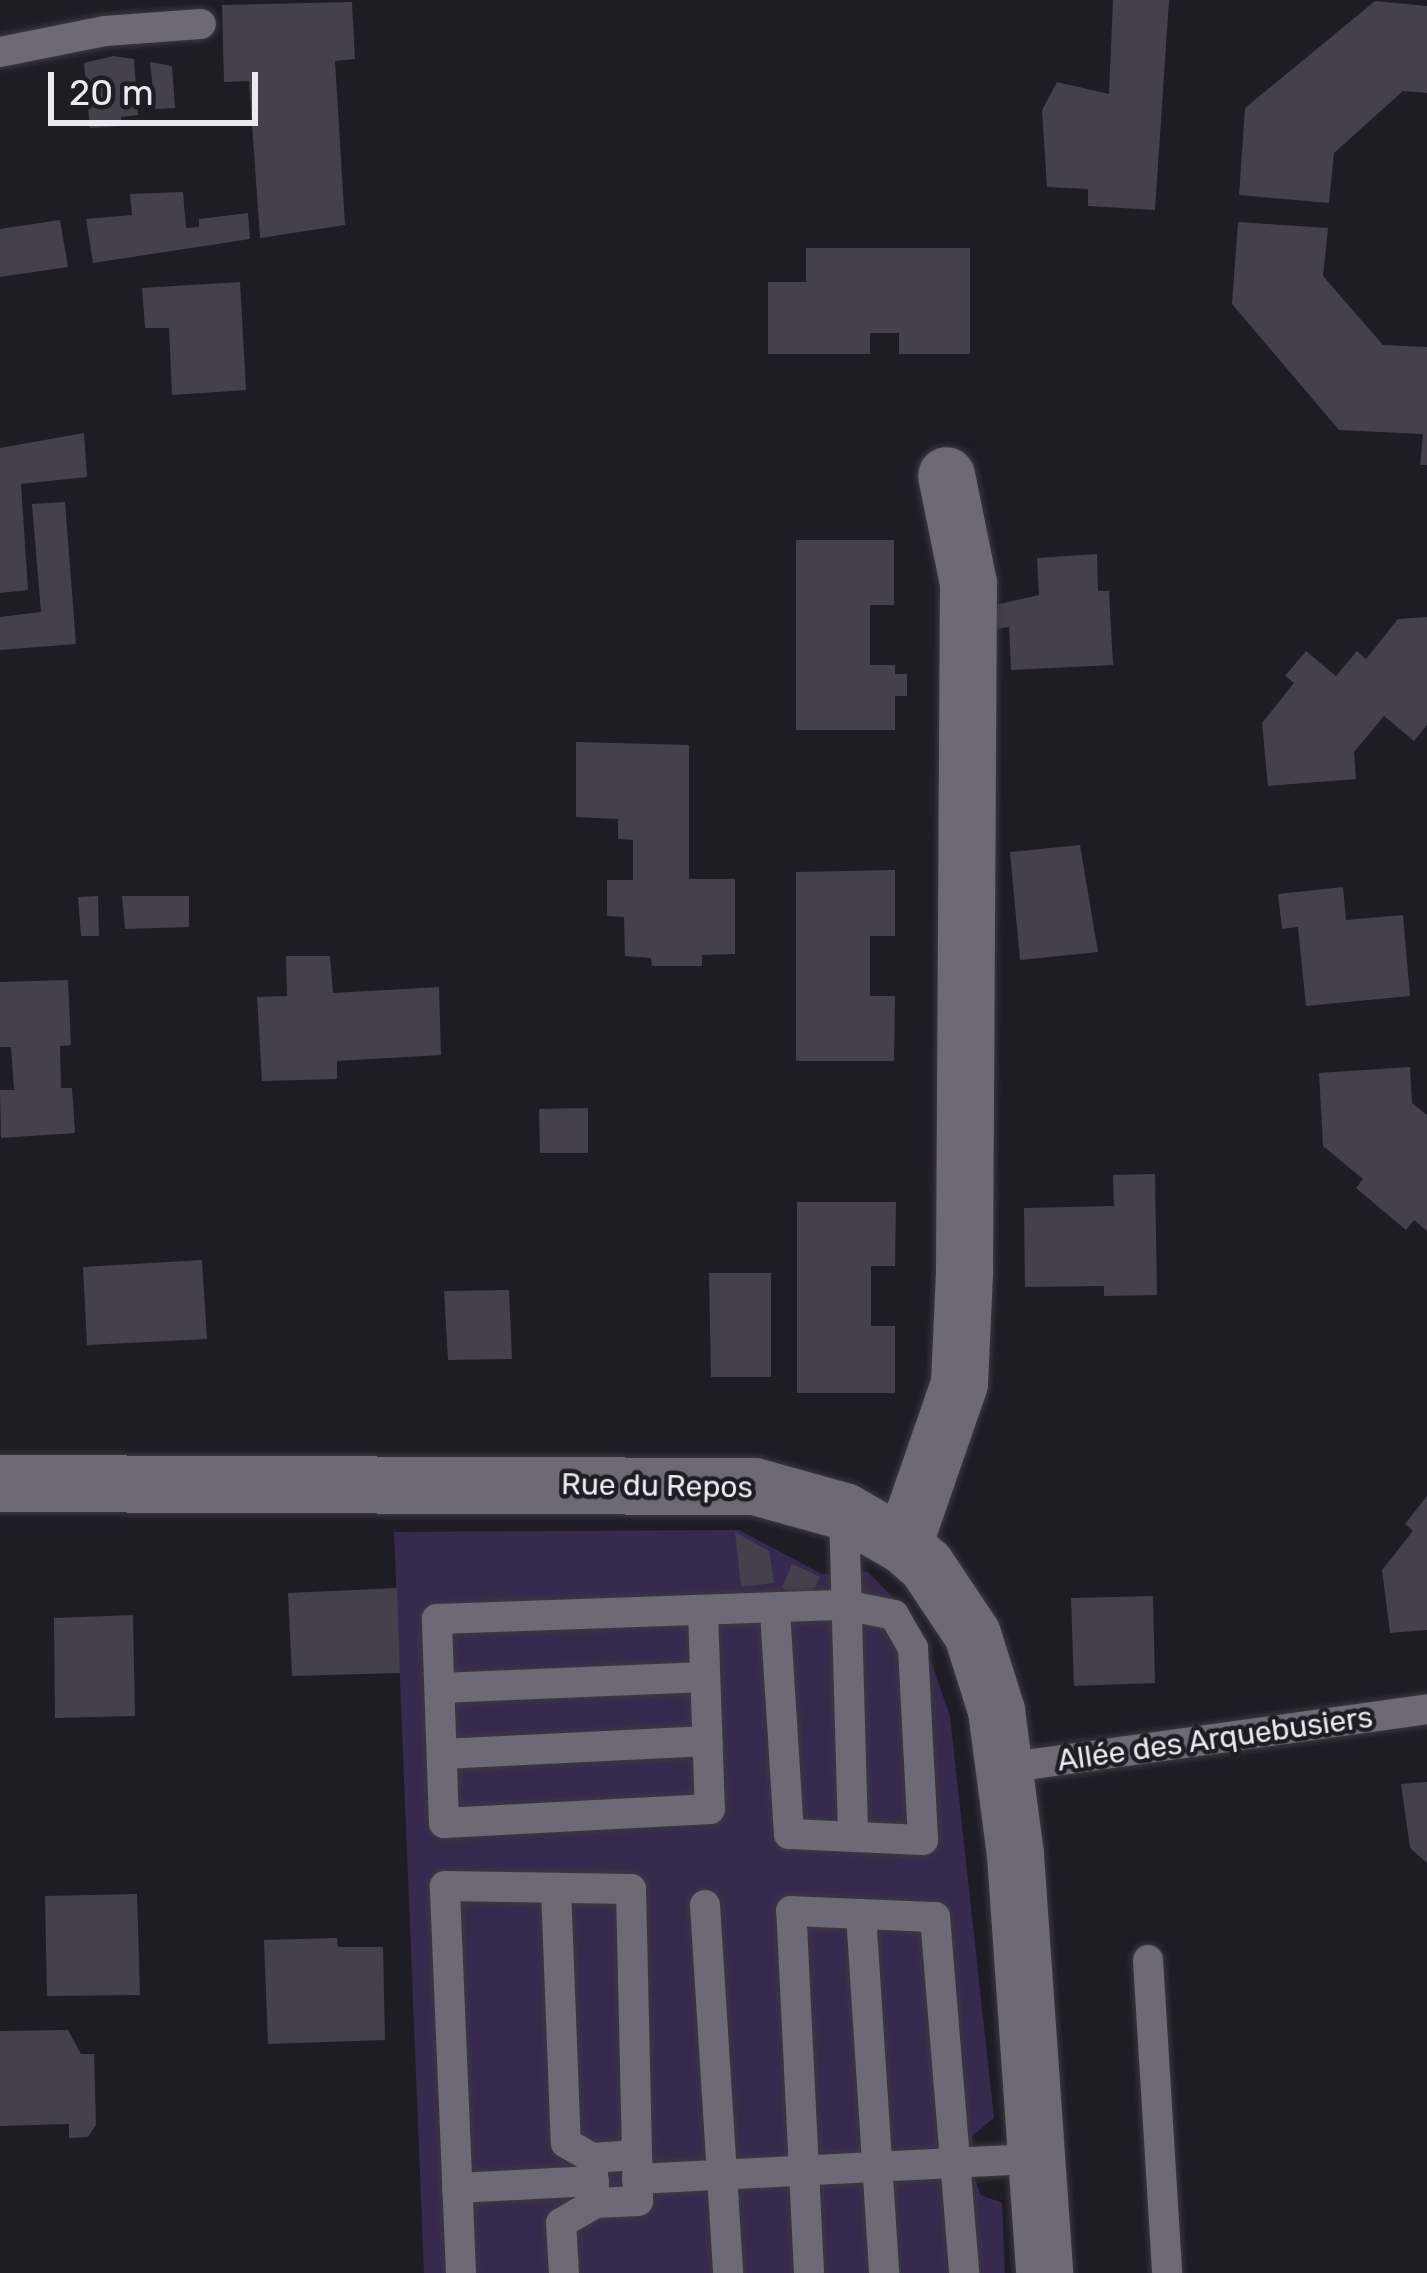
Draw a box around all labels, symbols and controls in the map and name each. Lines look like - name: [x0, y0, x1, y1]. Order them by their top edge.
- scale bar: [54, 48, 264, 122]
- text: 20 m: [69, 71, 154, 114]
- street label: Rue du Repos: [561, 1466, 753, 1506]
- street label: Allée des Arquebusiers: [1055, 1699, 1375, 1779]

